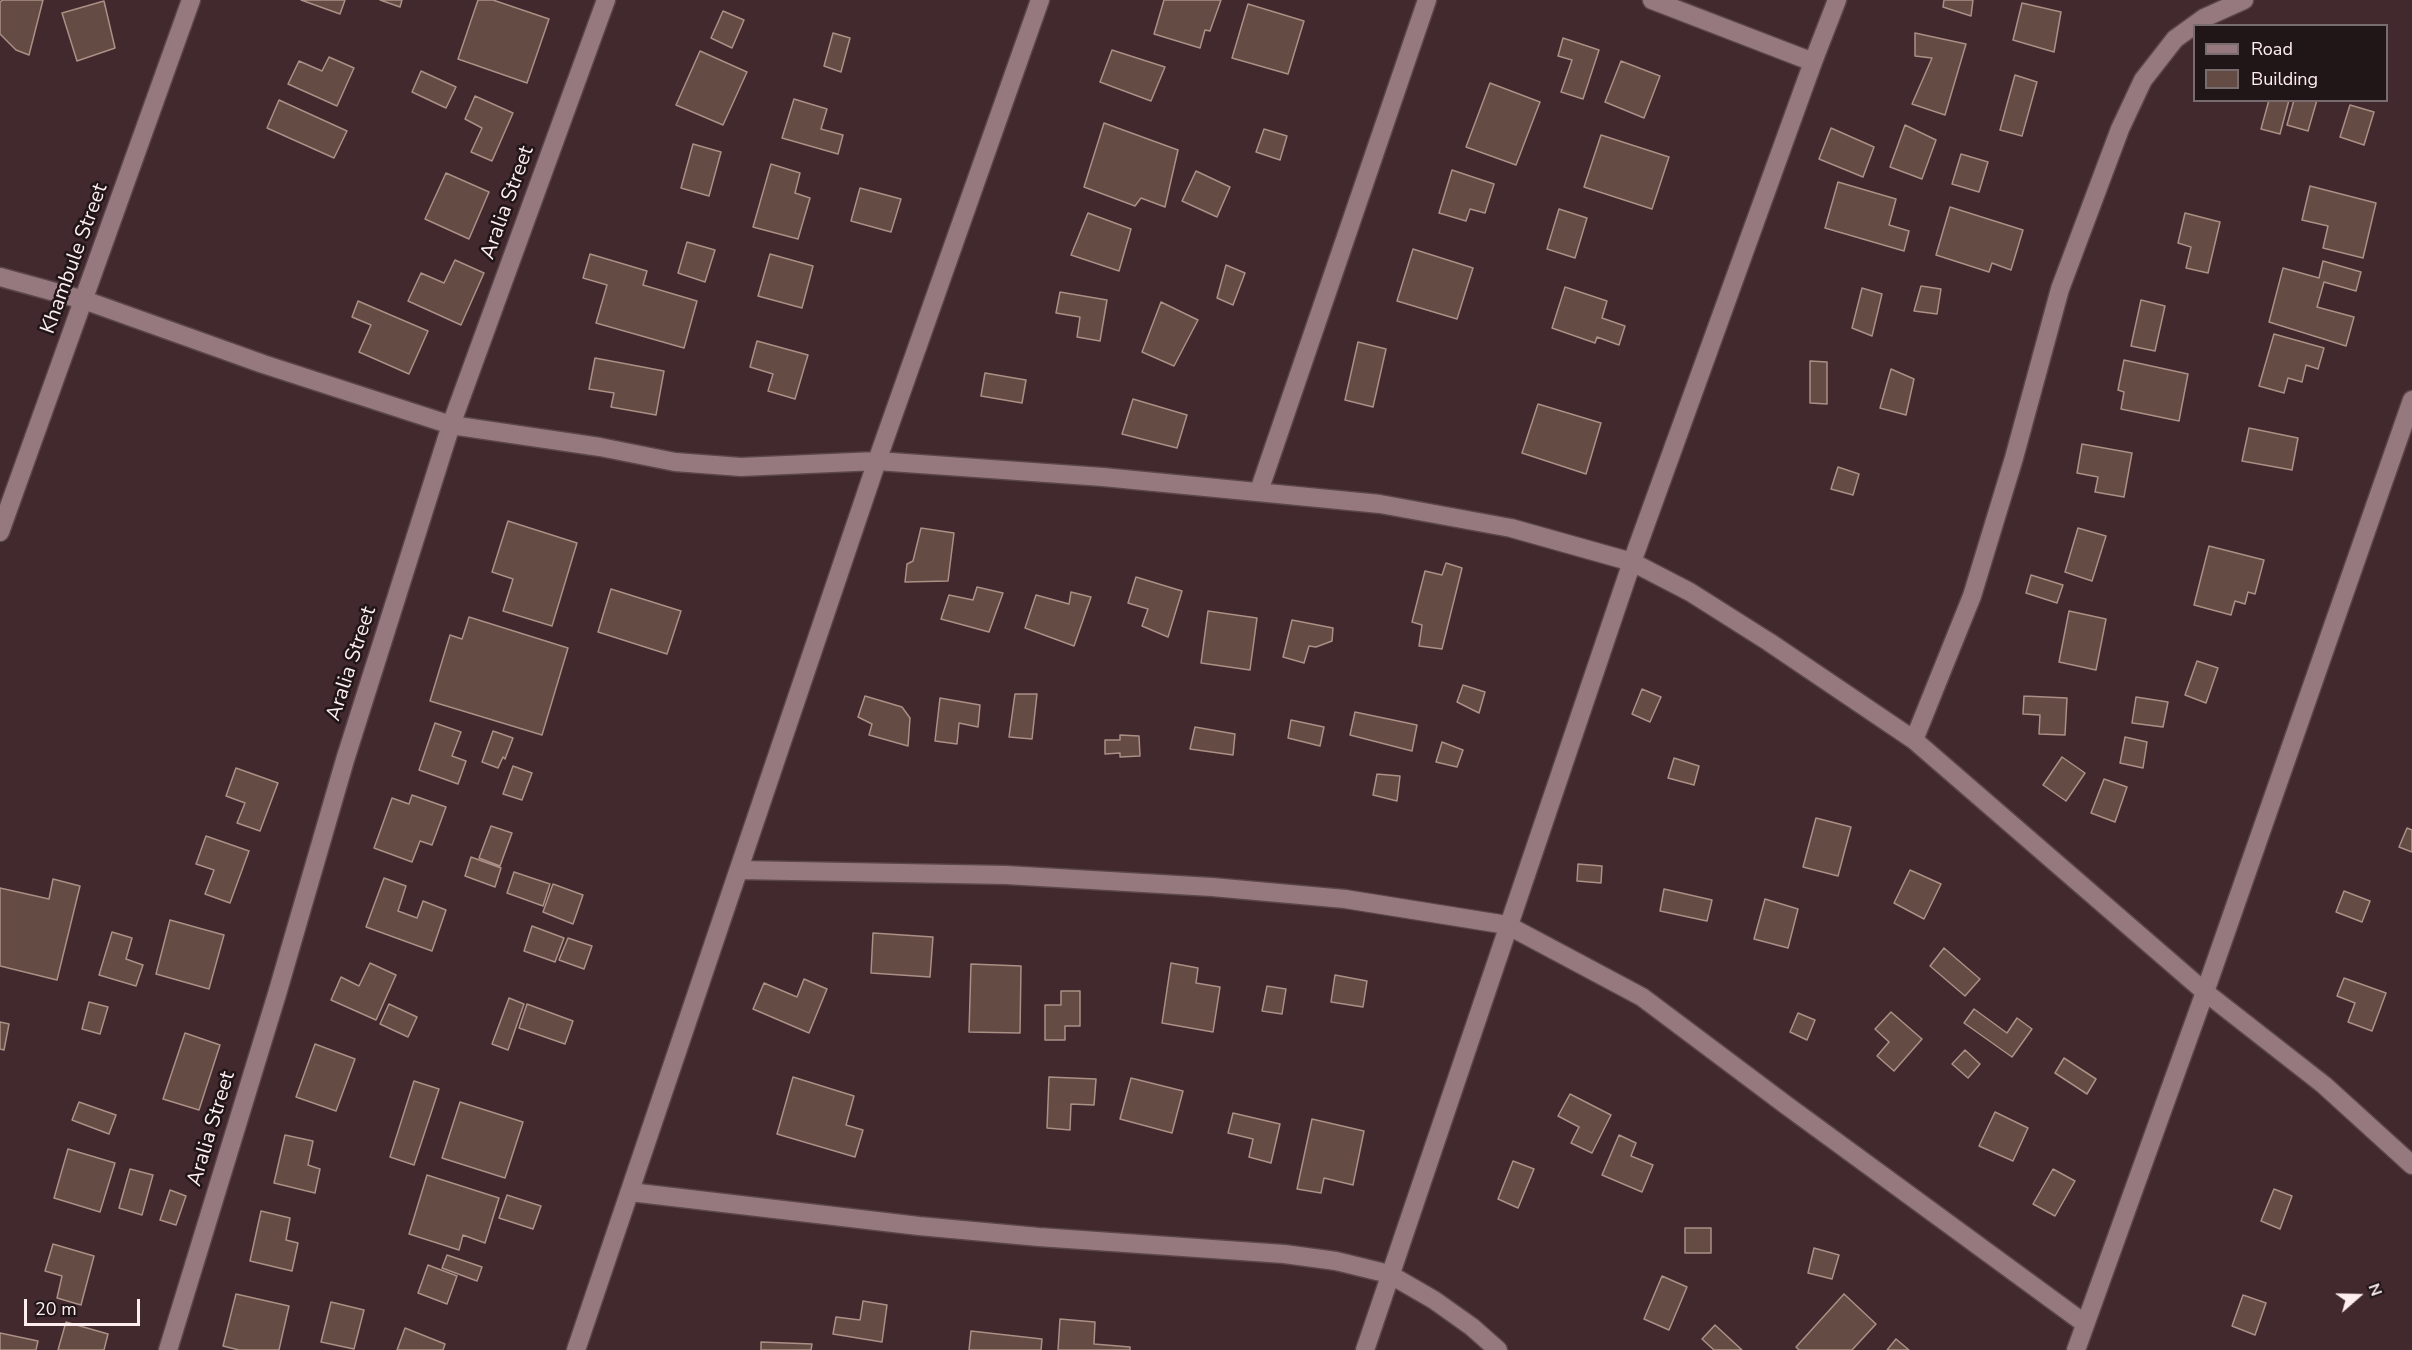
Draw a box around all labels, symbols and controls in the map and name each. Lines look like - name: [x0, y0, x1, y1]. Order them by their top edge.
- legend: [2193, 24, 2388, 102]
- text: Road: [2251, 37, 2293, 61]
- text: Building: [2251, 67, 2318, 91]
- street label: Aralia Street: [476, 143, 540, 263]
- street label: Khambule Street: [36, 180, 114, 338]
- street label: Aralia Street: [322, 604, 382, 724]
- street label: Aralia Street: [183, 1069, 241, 1189]
- north arrow: [2328, 1266, 2388, 1326]
- text: N: [2363, 1280, 2387, 1299]
- scale bar: [27, 1287, 142, 1325]
- text: 20 m: [35, 1297, 77, 1321]

